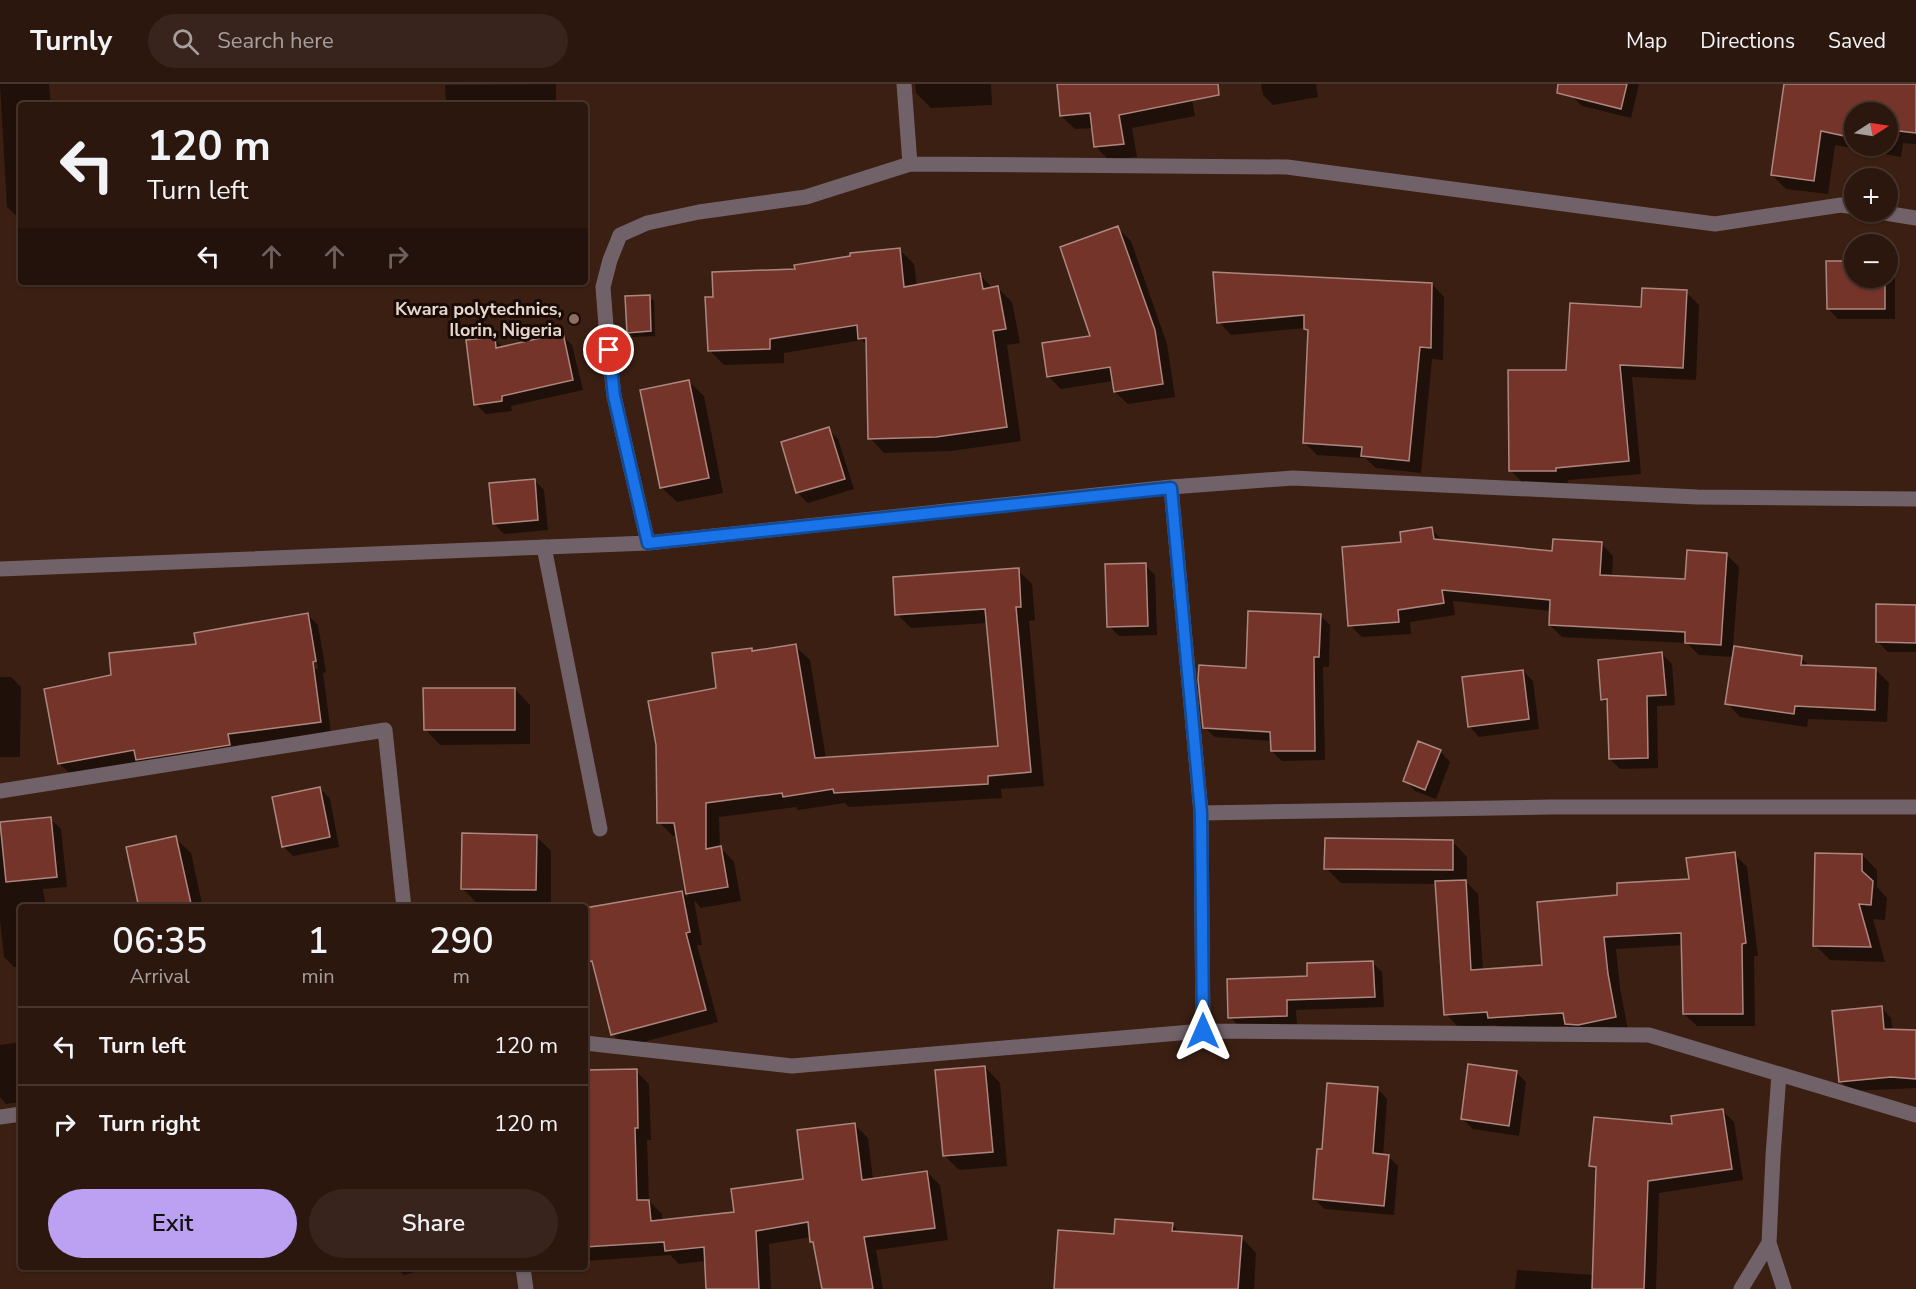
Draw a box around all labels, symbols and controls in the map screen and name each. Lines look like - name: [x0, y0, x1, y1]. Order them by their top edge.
- search box: [148, 14, 568, 68]
- text: Turnly: [30, 22, 112, 60]
- icon: search: [169, 25, 202, 58]
- text: Search here: [217, 26, 334, 56]
- text: Map: [1626, 27, 1667, 55]
- text: Directions: [1700, 27, 1795, 55]
- text: Saved: [1828, 27, 1886, 55]
- north arrow: [1844, 102, 1898, 156]
- map controls: [1844, 102, 1898, 288]
- text: 120 m: [147, 118, 271, 175]
- icon: left: [48, 126, 126, 204]
- button: +: [1844, 168, 1898, 222]
- text: Turn left: [147, 172, 248, 209]
- button: −: [1844, 234, 1898, 288]
- icon: left: [192, 240, 225, 273]
- icon: ahead: [255, 240, 288, 273]
- icon: ahead: [318, 240, 351, 273]
- icon: right: [381, 240, 414, 273]
- place label: Kwara polytechnics, Ilorin, Nigeria: [395, 297, 562, 342]
- marker: Kwara polytechnics, Ilorin, Nigeria: [567, 312, 581, 326]
- pin: [583, 324, 634, 375]
- icon: arrive: [592, 333, 625, 366]
- text: 06:35: [112, 917, 207, 966]
- text: 1: [307, 917, 329, 966]
- text: 290: [429, 917, 494, 966]
- text: Arrival: [130, 963, 190, 990]
- text: min: [302, 963, 335, 990]
- text: m: [453, 963, 470, 990]
- position arrow: [1171, 999, 1235, 1063]
- icon: left: [48, 1030, 81, 1063]
- text: Turn left: [99, 1031, 186, 1061]
- text: 120 m: [494, 1031, 558, 1061]
- icon: right: [48, 1108, 81, 1141]
- text: Turn right: [99, 1109, 200, 1139]
- text: 120 m: [494, 1109, 558, 1139]
- button: Exit: [48, 1189, 297, 1258]
- button: Share: [309, 1189, 558, 1258]

